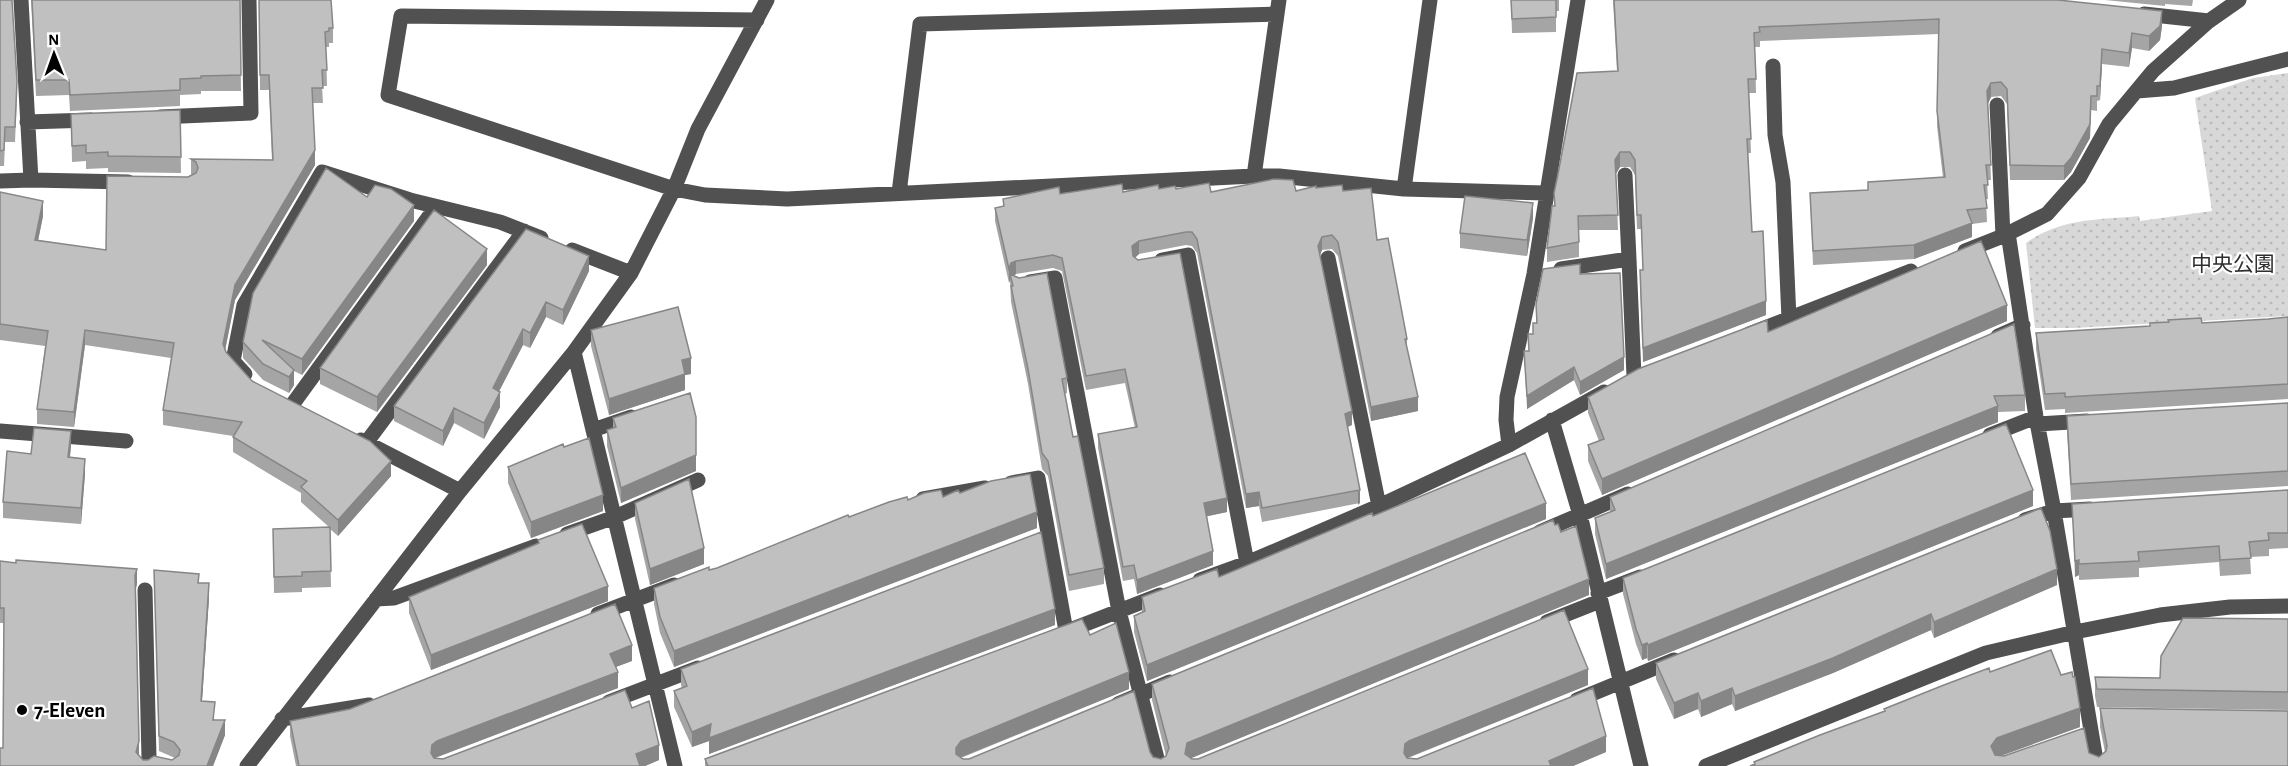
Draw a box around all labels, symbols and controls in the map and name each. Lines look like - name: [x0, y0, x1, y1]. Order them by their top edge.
- north arrow: [24, 24, 84, 84]
- text: N: [48, 32, 59, 48]
- park label: 中央公園: [2191, 253, 2275, 275]
- place label: 7-Eleven: [34, 700, 105, 721]
- marker: 7-Eleven: [15, 703, 29, 717]

